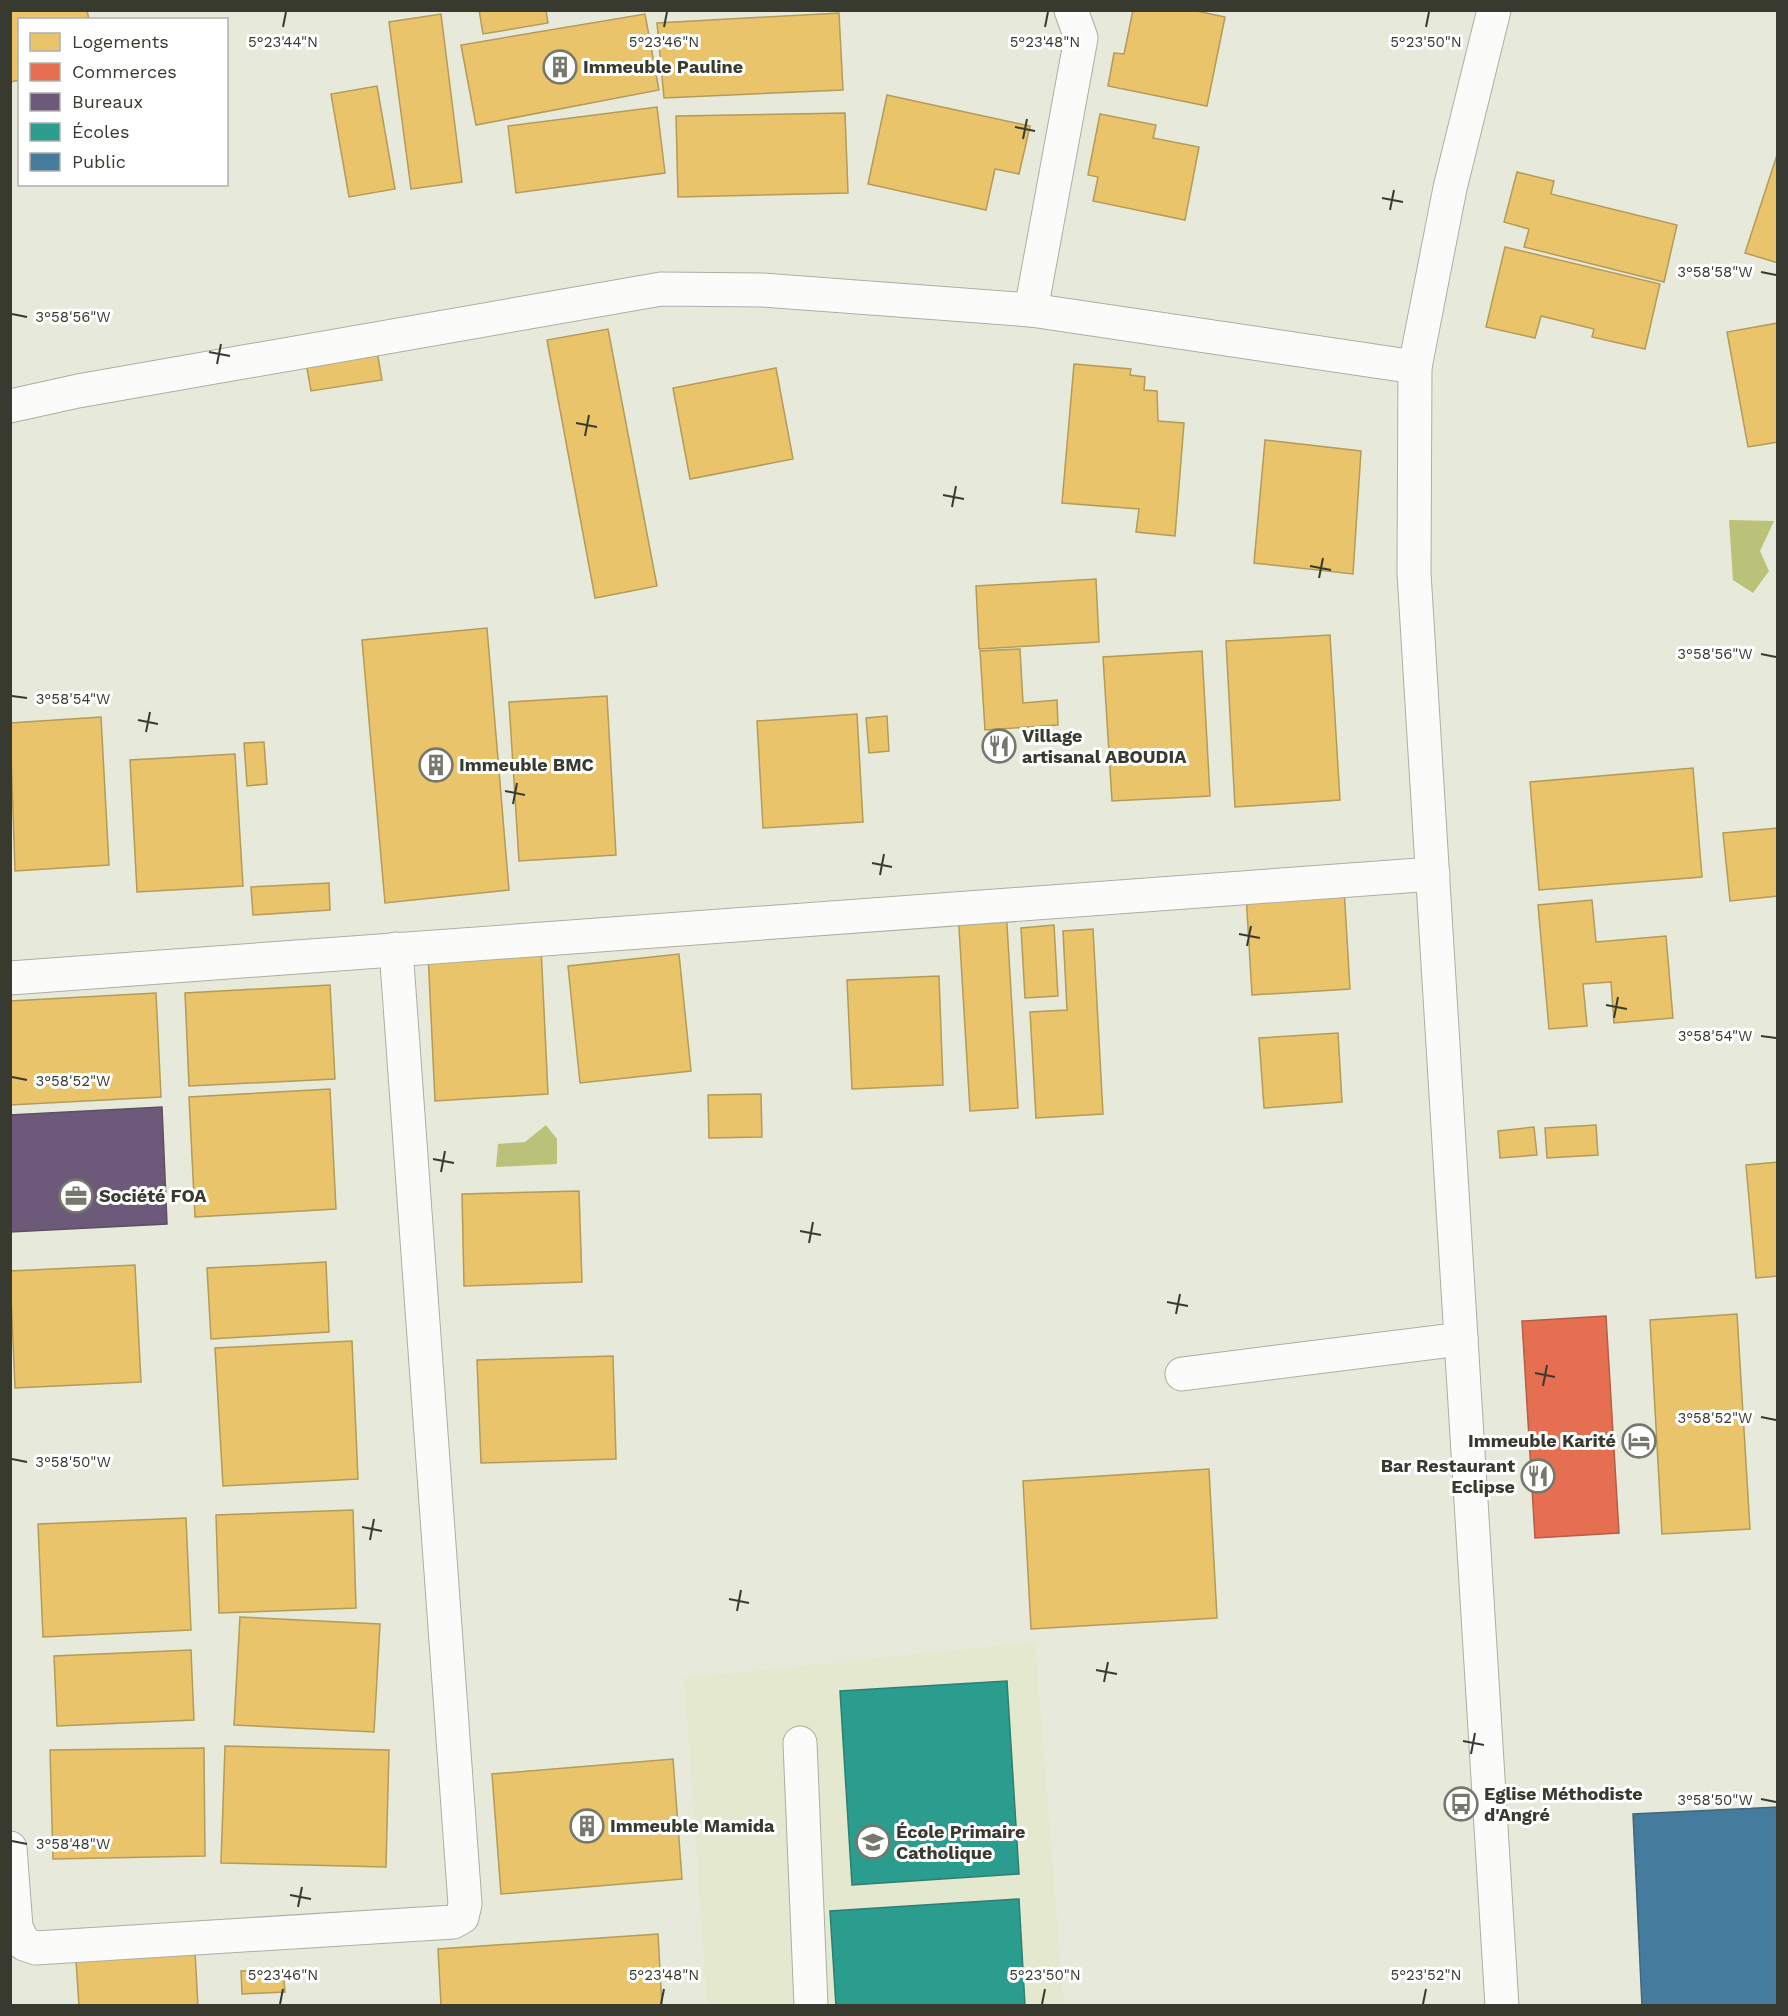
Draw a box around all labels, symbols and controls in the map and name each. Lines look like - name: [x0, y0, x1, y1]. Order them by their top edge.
- legend: [18, 18, 228, 186]
- text: Logements: [72, 31, 169, 52]
- text: 5°23'44"N: [248, 33, 318, 51]
- text: 5°23'46"N: [629, 33, 699, 51]
- text: 5°23'48"N: [1010, 33, 1080, 51]
- text: 5°23'50"N: [1390, 33, 1462, 51]
- building icon: Immeuble Pauline: [542, 49, 578, 85]
- place label: Immeuble Pauline: [583, 56, 743, 77]
- text: Commerces: [72, 61, 177, 82]
- text: Bureaux: [72, 91, 143, 112]
- text: Écoles: [72, 121, 129, 142]
- text: Public: [72, 151, 126, 172]
- text: 3°58'58"W: [1677, 263, 1753, 281]
- text: 3°58'56"W: [35, 308, 111, 326]
- text: 3°58'56"W: [1677, 645, 1753, 663]
- text: 3°58'54"W: [36, 690, 110, 708]
- place label: Village artisanal ABOUDIA: [1022, 725, 1187, 767]
- restaurant icon: Village artisanal ABOUDIA: [981, 728, 1017, 764]
- building icon: Immeuble BMC: [418, 747, 454, 783]
- place label: Immeuble BMC: [459, 754, 594, 775]
- text: 3°58'54"W: [1678, 1027, 1752, 1045]
- text: 3°58'52"W: [35, 1072, 111, 1090]
- office icon: Société FOA: [58, 1178, 94, 1214]
- place label: Société FOA: [99, 1185, 207, 1206]
- text: 3°58'52"W: [1677, 1409, 1753, 1427]
- hotel icon: Immeuble Karité: [1621, 1423, 1657, 1459]
- place label: Immeuble Karité: [1468, 1430, 1616, 1451]
- text: 3°58'50"W: [35, 1453, 111, 1471]
- place label: Bar Restaurant Eclipse: [1381, 1455, 1515, 1497]
- restaurant icon: Bar Restaurant Eclipse: [1520, 1458, 1556, 1494]
- place label: Eglise Méthodiste d'Angré: [1484, 1783, 1643, 1825]
- bus stop icon: Eglise Méthodiste d'Angré: [1443, 1786, 1479, 1822]
- text: 3°58'50"W: [1677, 1791, 1753, 1809]
- building icon: Immeuble Mamida: [569, 1808, 605, 1844]
- place label: Immeuble Mamida: [610, 1815, 775, 1836]
- place label: École Primaire Catholique: [896, 1821, 1025, 1863]
- school or university icon: École Primaire Catholique: [855, 1824, 891, 1860]
- text: 3°58'48"W: [36, 1835, 110, 1853]
- text: 5°23'46"N: [248, 1966, 318, 1984]
- text: 5°23'48"N: [629, 1966, 699, 1984]
- text: 5°23'50"N: [1009, 1966, 1081, 1984]
- text: 5°23'52"N: [1390, 1966, 1462, 1984]

